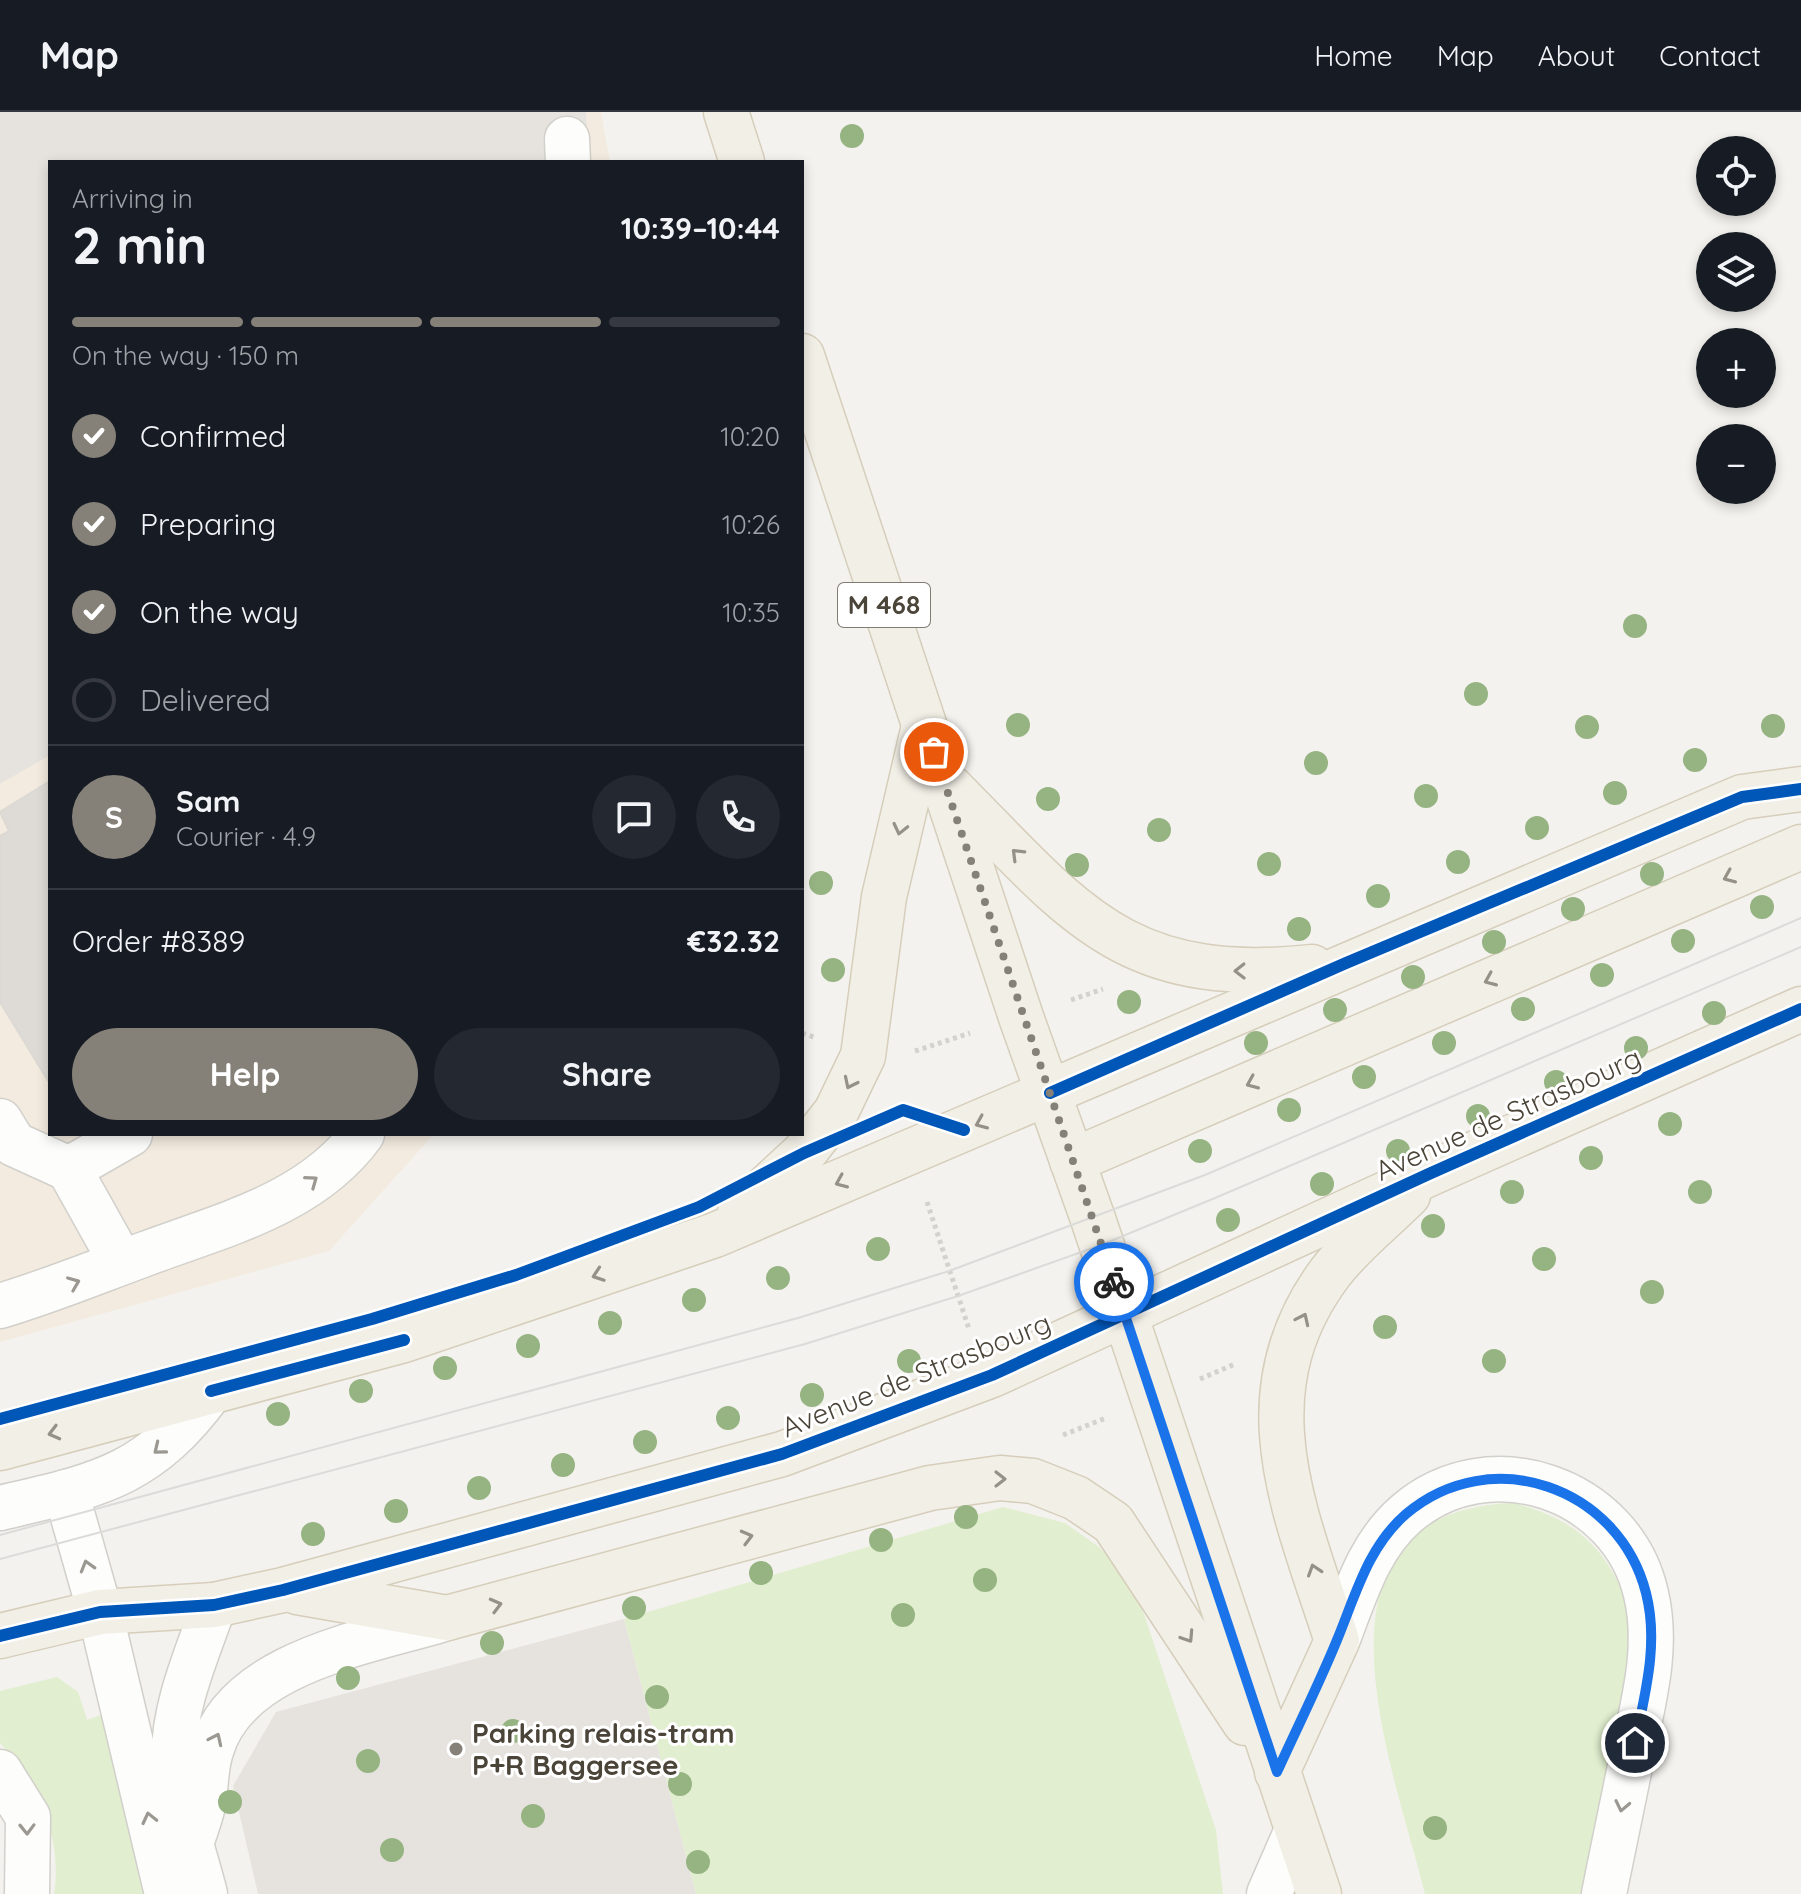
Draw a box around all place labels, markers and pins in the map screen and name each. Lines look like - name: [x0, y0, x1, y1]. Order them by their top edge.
- pin: [900, 718, 968, 786]
- pin: [1601, 1709, 1669, 1777]
- place label: Parking relais-tram P+R Baggersee: [472, 1715, 734, 1782]
- marker: Parking relais-tram P+R Baggersee: [447, 1740, 465, 1758]

